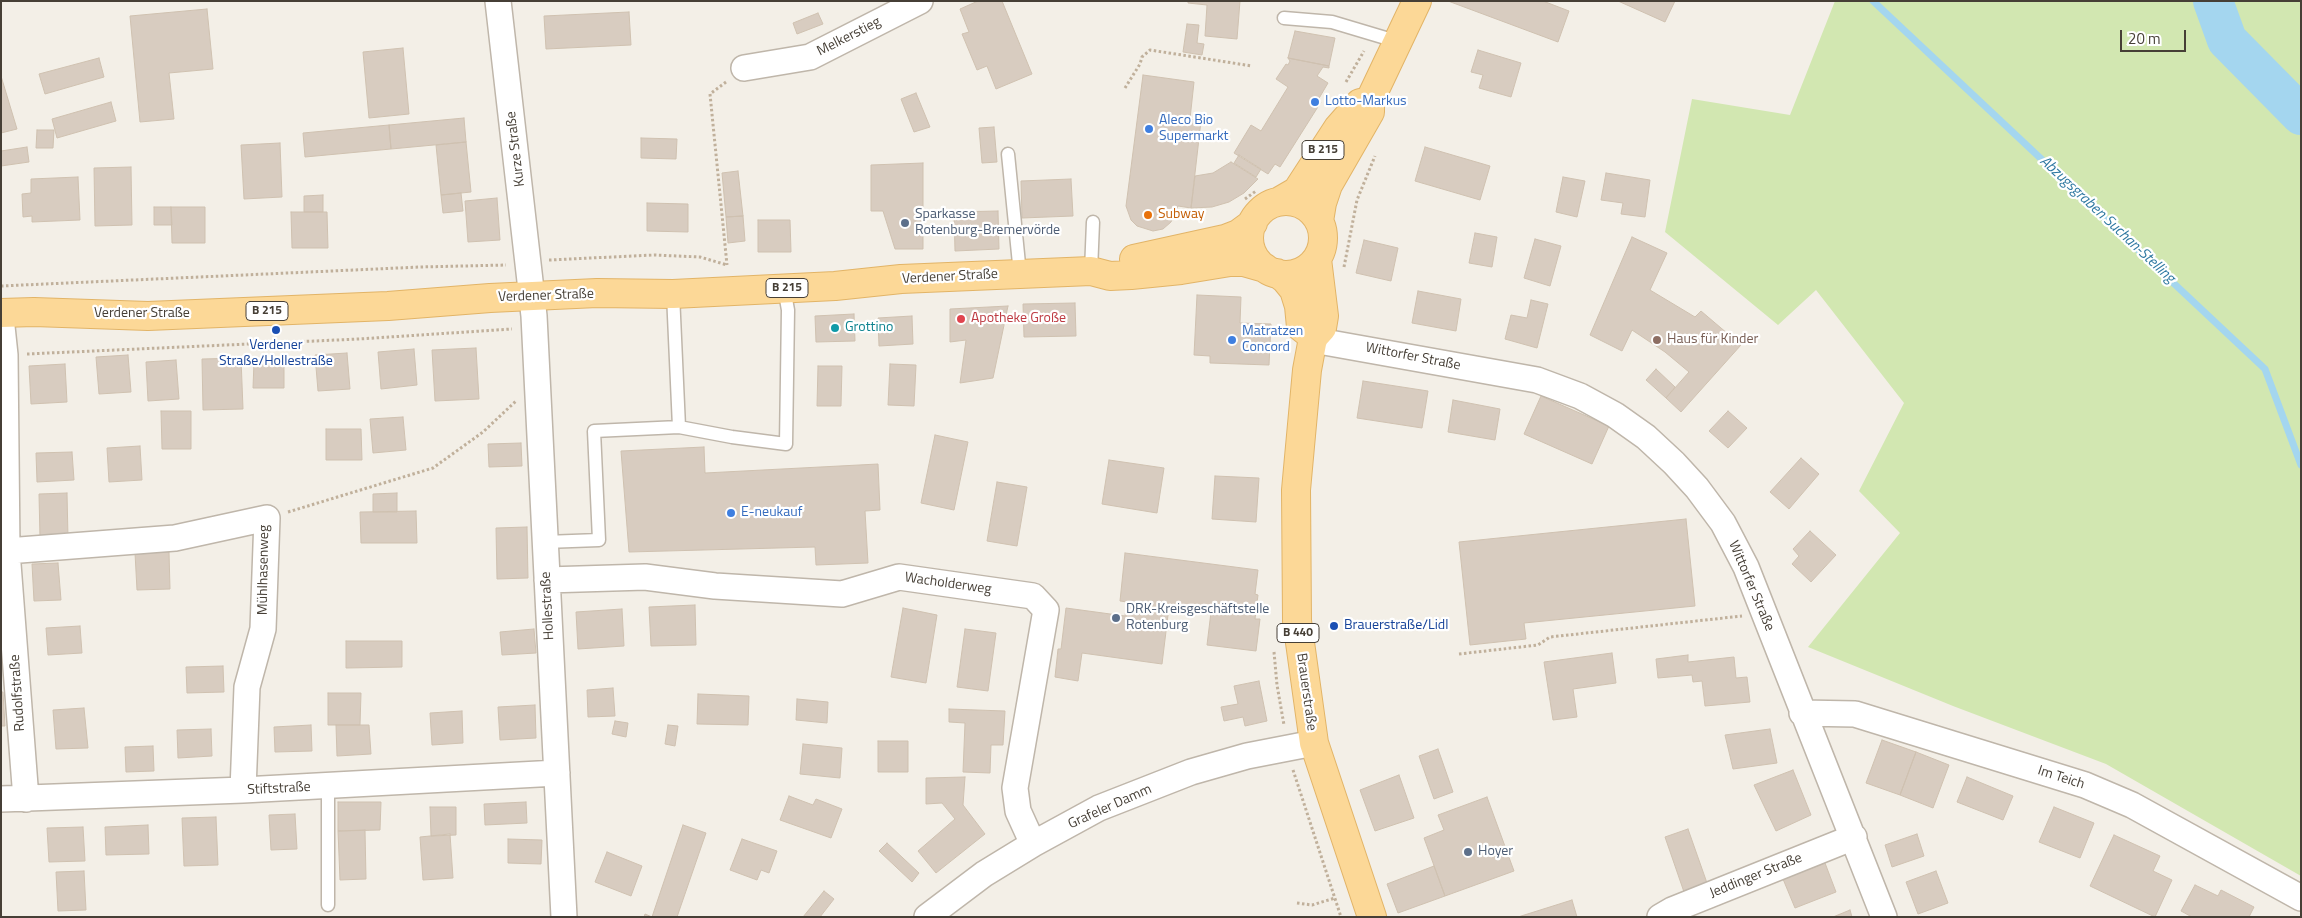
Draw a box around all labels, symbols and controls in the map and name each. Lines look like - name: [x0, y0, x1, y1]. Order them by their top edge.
- street label: Melkerstieg: [814, 14, 884, 60]
- scale bar: [2122, 20, 2188, 52]
- text: 20 m: [2128, 27, 2161, 50]
- place label: Lotto-Markus: [1325, 94, 1407, 110]
- marker: Lotto-Markus: [1309, 96, 1321, 108]
- street label: Kurze Straße: [503, 110, 529, 188]
- place label: Aleco Bio Supermarkt: [1159, 113, 1228, 146]
- marker: Aleco Bio Supermarkt: [1143, 123, 1155, 135]
- road number: B 215: [1302, 140, 1344, 160]
- water label: Abzugsgraben Suchan-Stelling: [2036, 153, 2178, 287]
- place label: Sparkasse Rotenburg-Bremervörde: [915, 207, 1060, 240]
- place label: Subway: [1158, 207, 1205, 223]
- marker: Subway: [1142, 209, 1154, 221]
- marker: Sparkasse Rotenburg-Bremervörde: [899, 217, 911, 229]
- street label: Verdener Straße: [902, 266, 998, 288]
- road number: B 215: [766, 278, 808, 298]
- street label: Verdener Straße: [498, 286, 594, 306]
- road number: B 215: [246, 302, 288, 321]
- street label: Verdener Straße: [94, 306, 190, 322]
- place label: Apotheke Große: [971, 311, 1066, 327]
- marker: Apotheke Große: [955, 313, 967, 325]
- place label: Grottino: [845, 320, 893, 336]
- marker: Grottino: [829, 322, 841, 334]
- marker: Verdener Straße/Hollestraße: [270, 324, 282, 336]
- place label: Matratzen Concord: [1242, 324, 1303, 357]
- place label: Haus für Kinder: [1667, 332, 1758, 348]
- marker: Matratzen Concord: [1226, 334, 1238, 346]
- marker: Haus für Kinder: [1651, 334, 1663, 346]
- place label: Verdener Straße/Hollestraße: [219, 338, 333, 371]
- street label: Wittorfer Straße: [1364, 340, 1462, 374]
- place label: E-neukauf: [741, 505, 802, 521]
- marker: E-neukauf: [725, 507, 737, 519]
- street label: Mühlhasenweg: [255, 525, 273, 615]
- street label: Wittorfer Straße: [1724, 538, 1778, 634]
- street label: Wacholderweg: [903, 570, 993, 598]
- street label: Hollestraße: [538, 571, 558, 641]
- place label: DRK-Kreisgeschäftstelle Rotenburg: [1126, 602, 1269, 634]
- marker: DRK-Kreisgeschäftstelle Rotenburg: [1110, 612, 1122, 624]
- place label: Brauerstraße/Lidl: [1344, 618, 1448, 634]
- marker: Brauerstraße/Lidl: [1328, 620, 1340, 632]
- road number: B 440: [1277, 624, 1319, 642]
- street label: Brauerstraße: [1292, 652, 1320, 732]
- street label: Rudolfstraße: [7, 654, 29, 732]
- street label: Im Teich: [2036, 763, 2086, 793]
- street label: Stiftstraße: [247, 779, 311, 799]
- street label: Grafeler Damm: [1066, 781, 1154, 833]
- place label: Hoyer: [1478, 844, 1513, 860]
- marker: Hoyer: [1462, 846, 1474, 858]
- street label: Jeddinger Straße: [1707, 850, 1805, 902]

